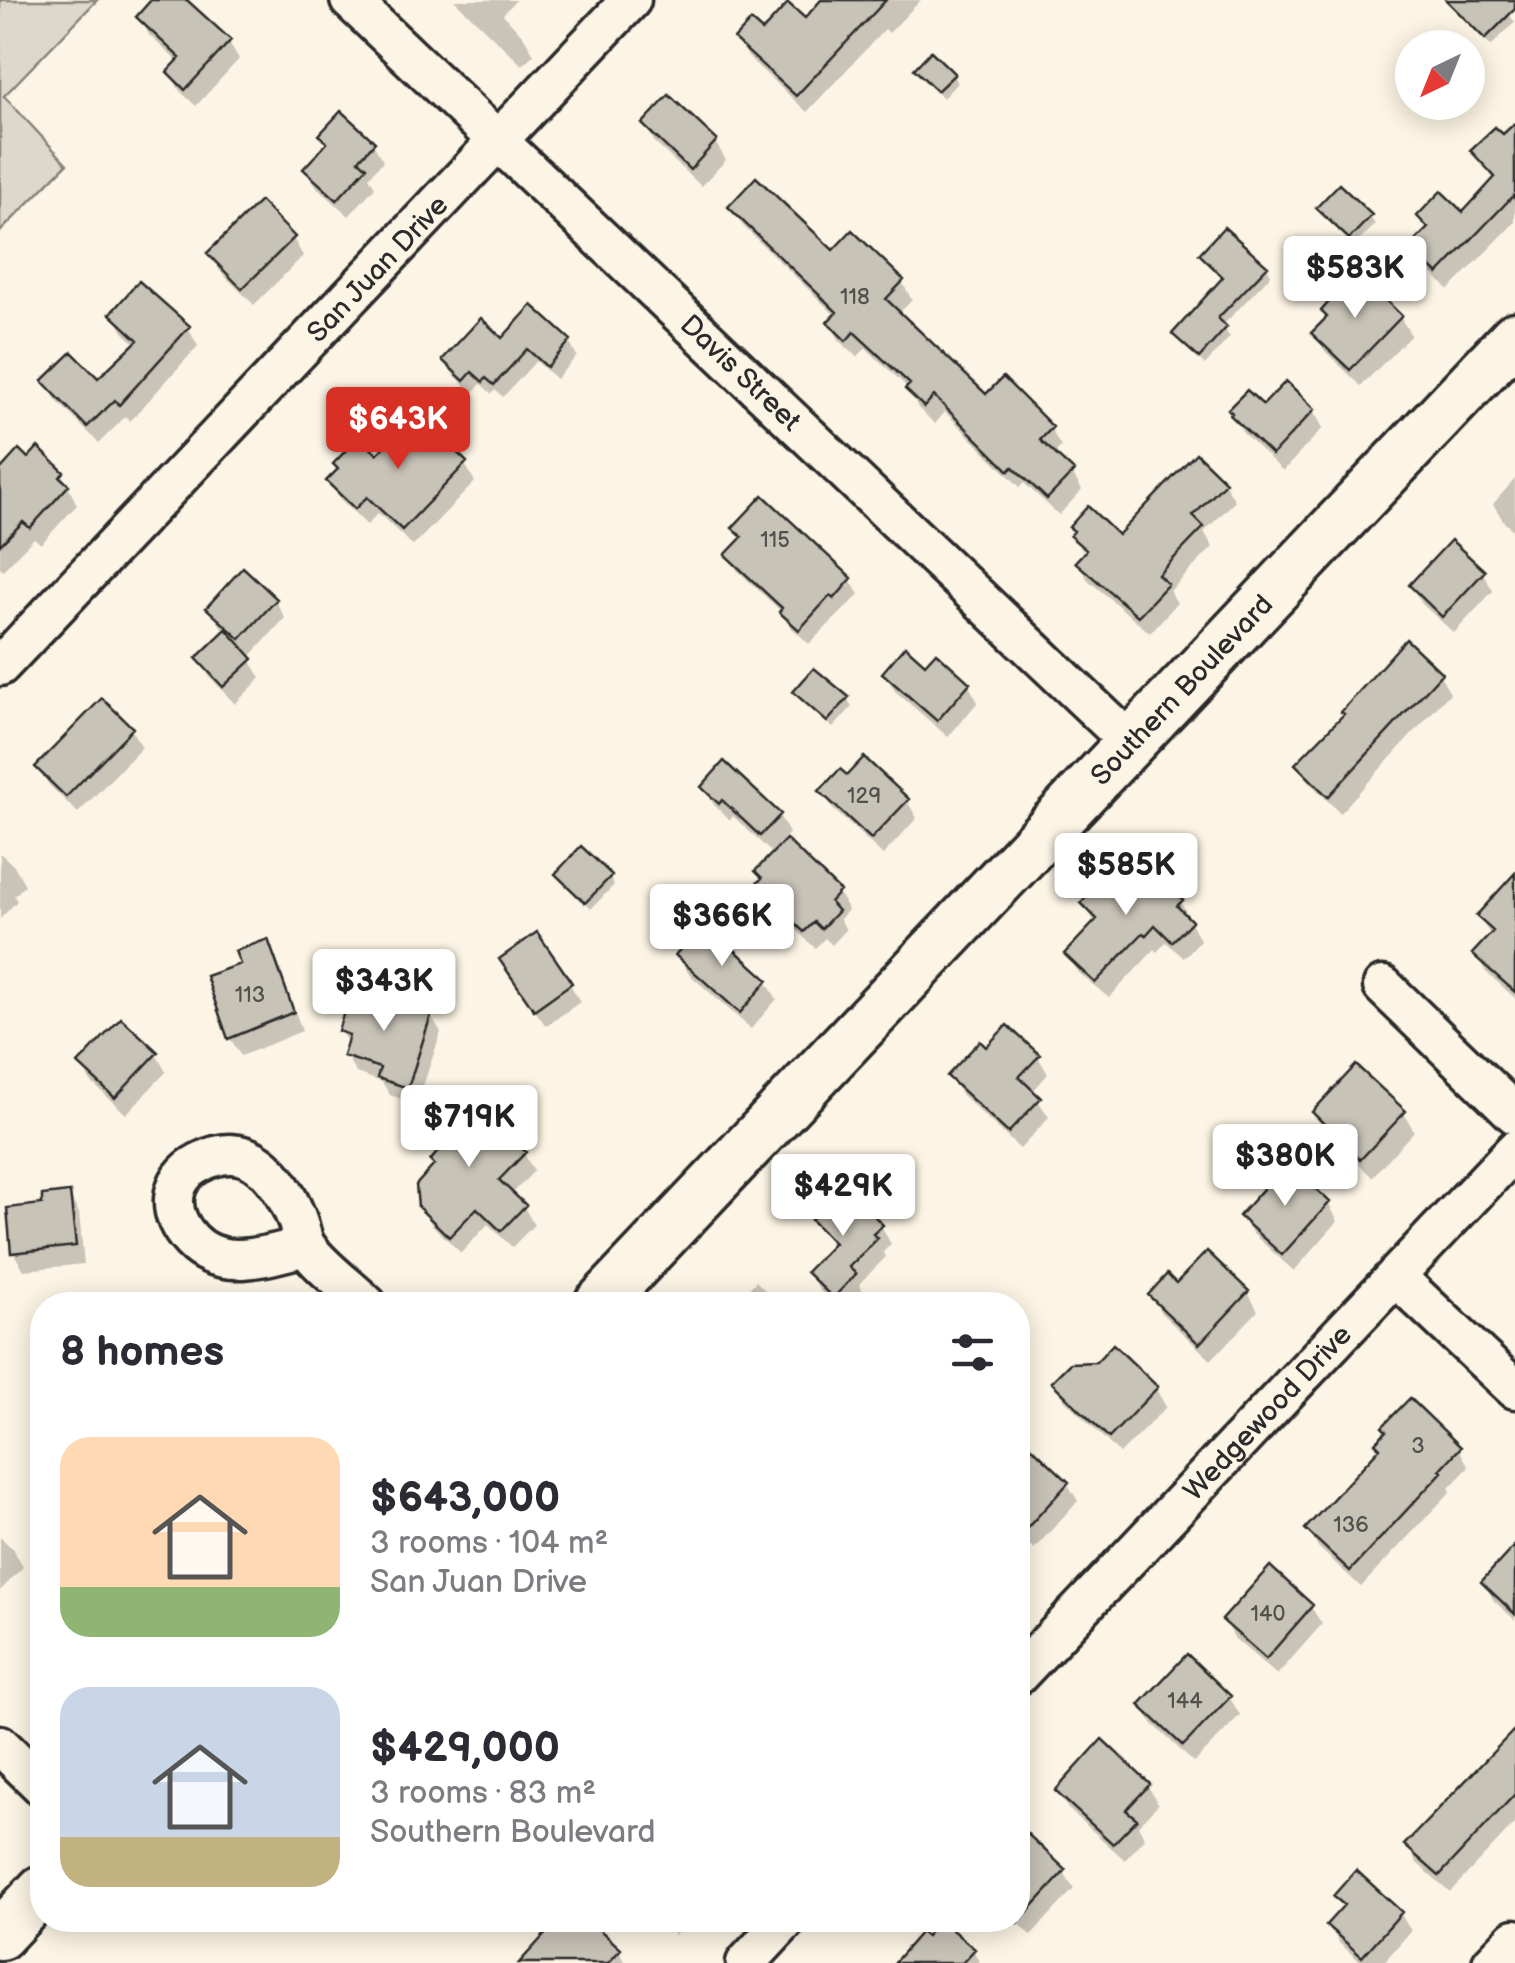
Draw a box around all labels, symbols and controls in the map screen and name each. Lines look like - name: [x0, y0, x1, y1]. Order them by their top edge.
- north arrow: [1395, 30, 1485, 120]
- map controls: [1395, 30, 1485, 120]
- street label: San Juan Drive: [301, 189, 455, 350]
- pin: $583K: [1285, 236, 1425, 321]
- text: $583K: [1305, 249, 1405, 288]
- house number: 118: [840, 284, 870, 311]
- street label: Davis Street: [673, 308, 808, 439]
- pin: $643K: [328, 387, 468, 472]
- text: $643K: [348, 400, 448, 439]
- house number: 115: [760, 527, 790, 554]
- street label: Southern Boulevard: [1084, 588, 1280, 792]
- house number: 129: [847, 783, 881, 810]
- pin: $585K: [1056, 833, 1196, 918]
- text: $585K: [1076, 846, 1176, 885]
- pin: $366K: [652, 884, 792, 969]
- text: $366K: [672, 897, 772, 936]
- pin: $343K: [314, 949, 454, 1034]
- text: $343K: [334, 962, 434, 1001]
- house number: 113: [235, 982, 265, 1009]
- pin: $719K: [399, 1085, 539, 1170]
- text: $719K: [423, 1098, 515, 1137]
- pin: $380K: [1215, 1124, 1355, 1209]
- text: $380K: [1235, 1137, 1335, 1176]
- pin: $429K: [773, 1154, 913, 1239]
- text: $429K: [793, 1167, 893, 1206]
- street label: Wedgewood Drive: [1177, 1319, 1359, 1508]
- icon: filters: [945, 1325, 1000, 1380]
- text: 8 homes: [60, 1327, 224, 1378]
- house number: 3: [1411, 1433, 1425, 1460]
- text: $643,000: [370, 1473, 560, 1524]
- icon: home: [140, 1477, 260, 1597]
- house number: 136: [1333, 1512, 1369, 1539]
- text: 3 rooms · 104 m²: [370, 1524, 608, 1563]
- text: San Juan Drive: [370, 1563, 587, 1602]
- house number: 140: [1251, 1601, 1285, 1628]
- house number: 144: [1167, 1688, 1203, 1715]
- text: $429,000: [370, 1723, 560, 1774]
- icon: home: [140, 1727, 260, 1847]
- text: 3 rooms · 83 m²: [370, 1774, 596, 1813]
- text: Southern Boulevard: [370, 1813, 655, 1852]

